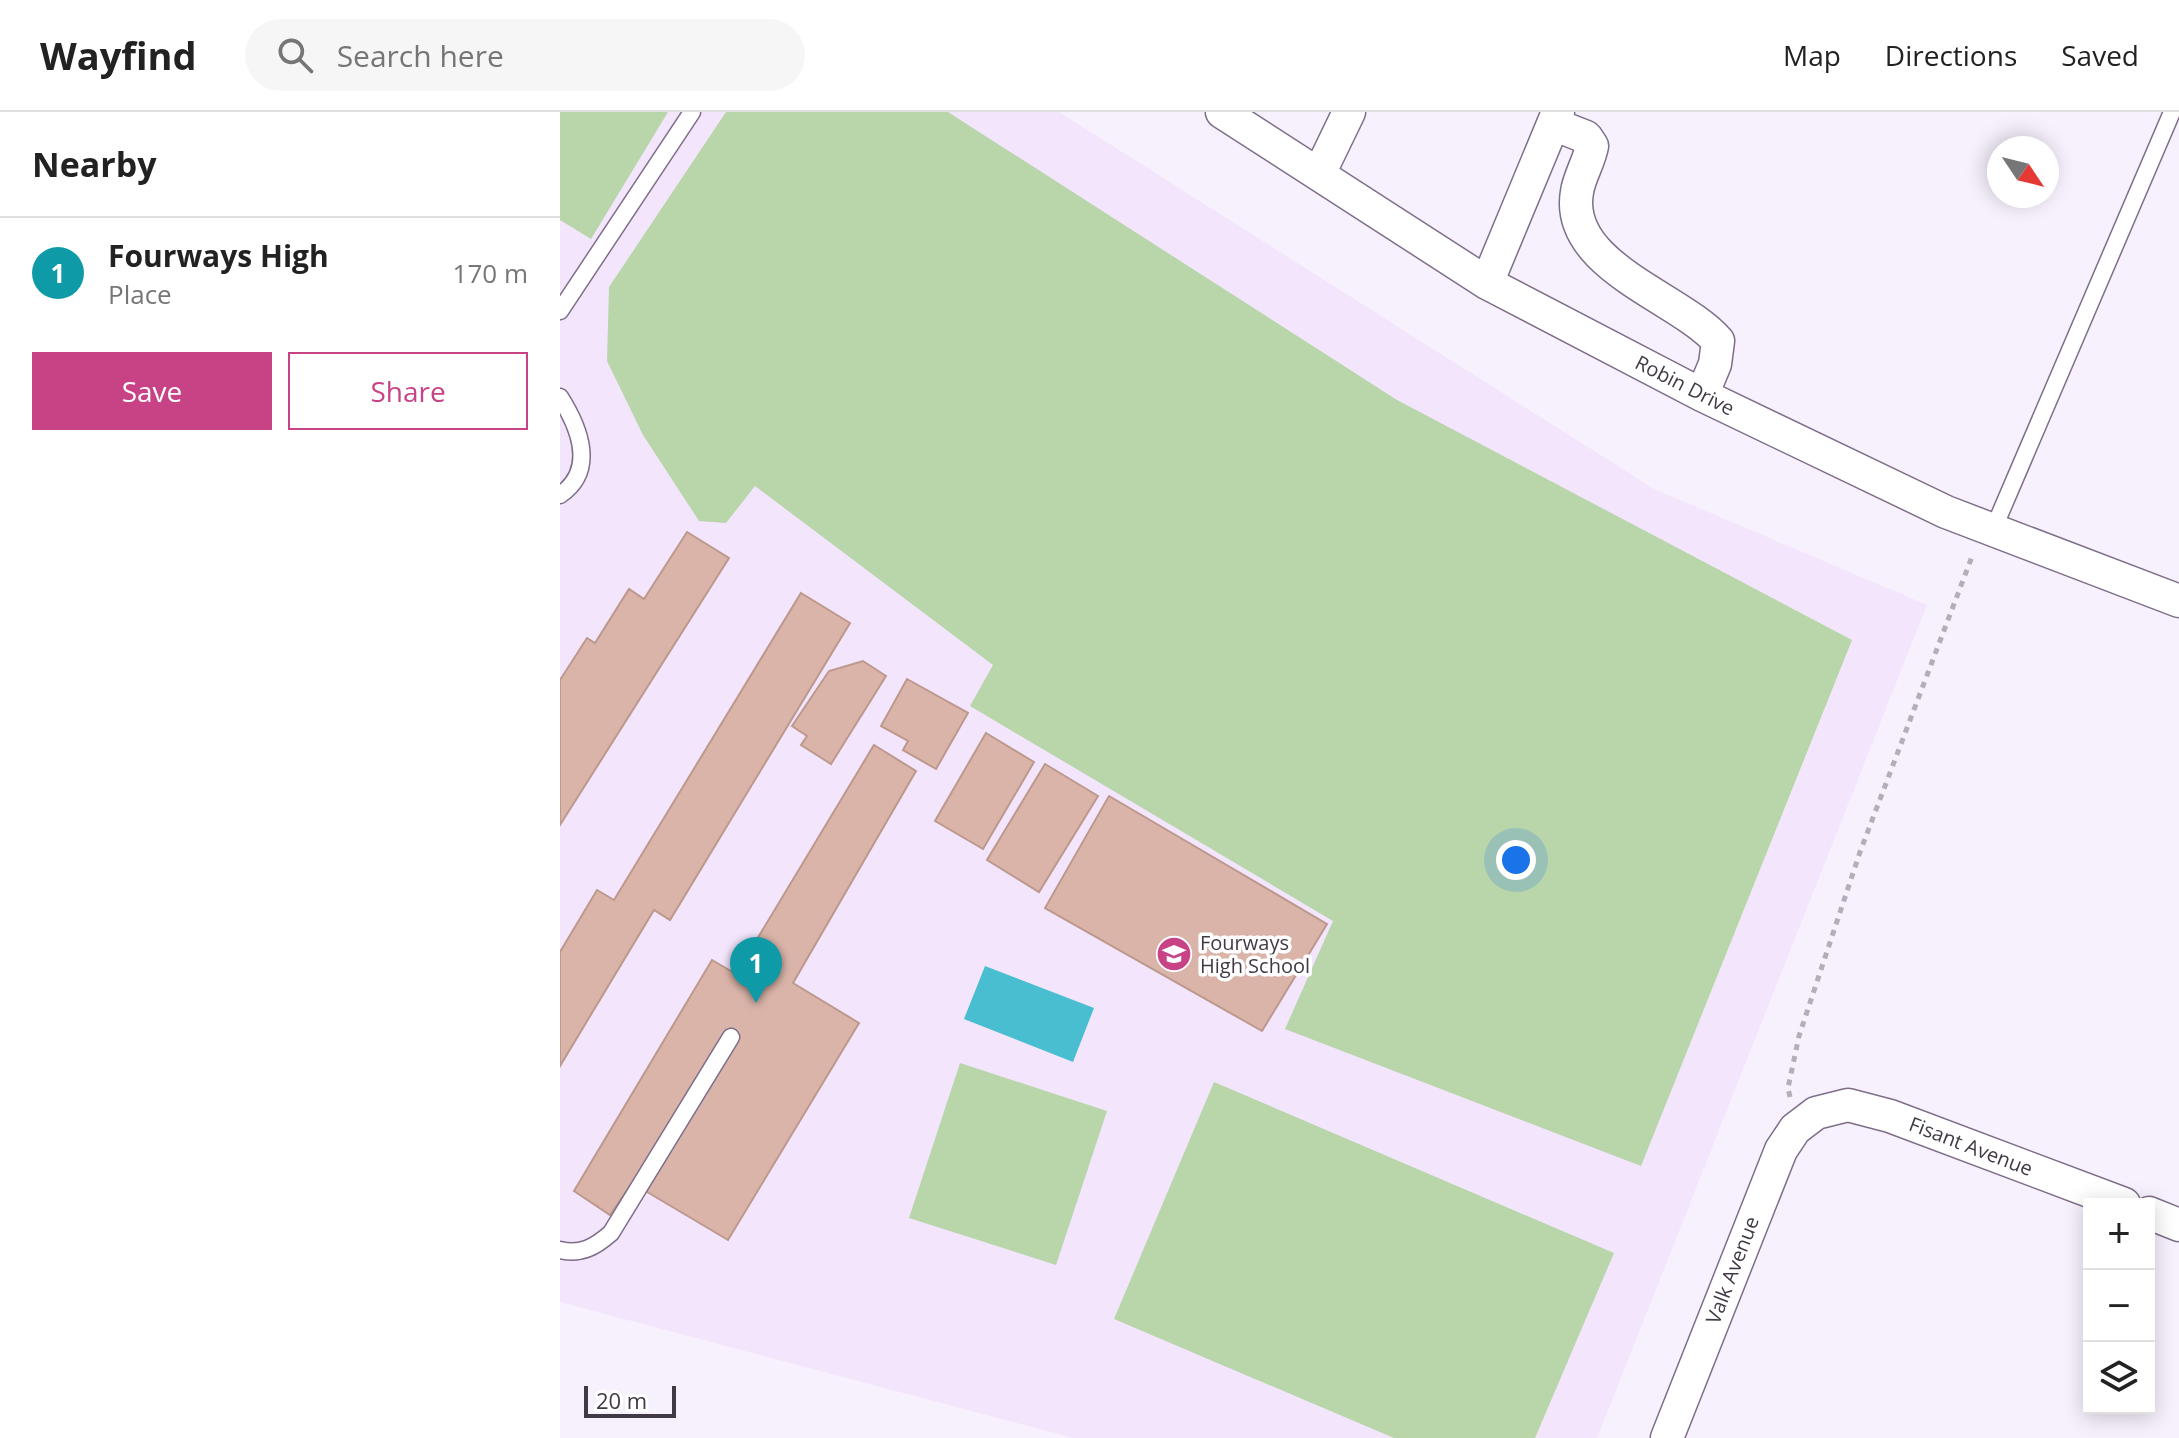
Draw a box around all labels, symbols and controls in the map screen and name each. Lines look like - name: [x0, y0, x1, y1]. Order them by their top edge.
- search box: [245, 19, 805, 91]
- text: Wayfind: [40, 29, 197, 81]
- icon: search: [273, 33, 317, 77]
- text: Search here: [337, 35, 504, 76]
- text: Map: [1783, 36, 1841, 74]
- text: Directions: [1885, 36, 2017, 74]
- text: Saved: [2061, 36, 2139, 74]
- north arrow: [1987, 136, 2059, 208]
- text: Nearby: [32, 141, 157, 187]
- text: Fourways High: [108, 235, 329, 276]
- text: 1: [51, 255, 65, 291]
- text: 170 m: [453, 255, 528, 291]
- text: Place: [108, 276, 172, 312]
- street label: Robin Drive: [1631, 348, 1739, 422]
- button: Save: [32, 352, 272, 430]
- button: Share: [288, 352, 528, 430]
- your location: [1496, 840, 1536, 880]
- place label: Fourways High School: [1200, 929, 1310, 979]
- school or university icon: Fourways High School: [1155, 935, 1193, 973]
- pin: 1: [730, 937, 782, 1003]
- street label: Fisant Avenue: [1905, 1110, 2037, 1182]
- map controls: [2083, 1198, 2155, 1414]
- button: +: [2083, 1198, 2155, 1270]
- street label: Valk Avenue: [1699, 1212, 1765, 1328]
- button: −: [2083, 1270, 2155, 1342]
- button: layers: [2083, 1342, 2155, 1414]
- scale bar: [584, 1382, 676, 1418]
- text: 20 m: [596, 1385, 647, 1415]

